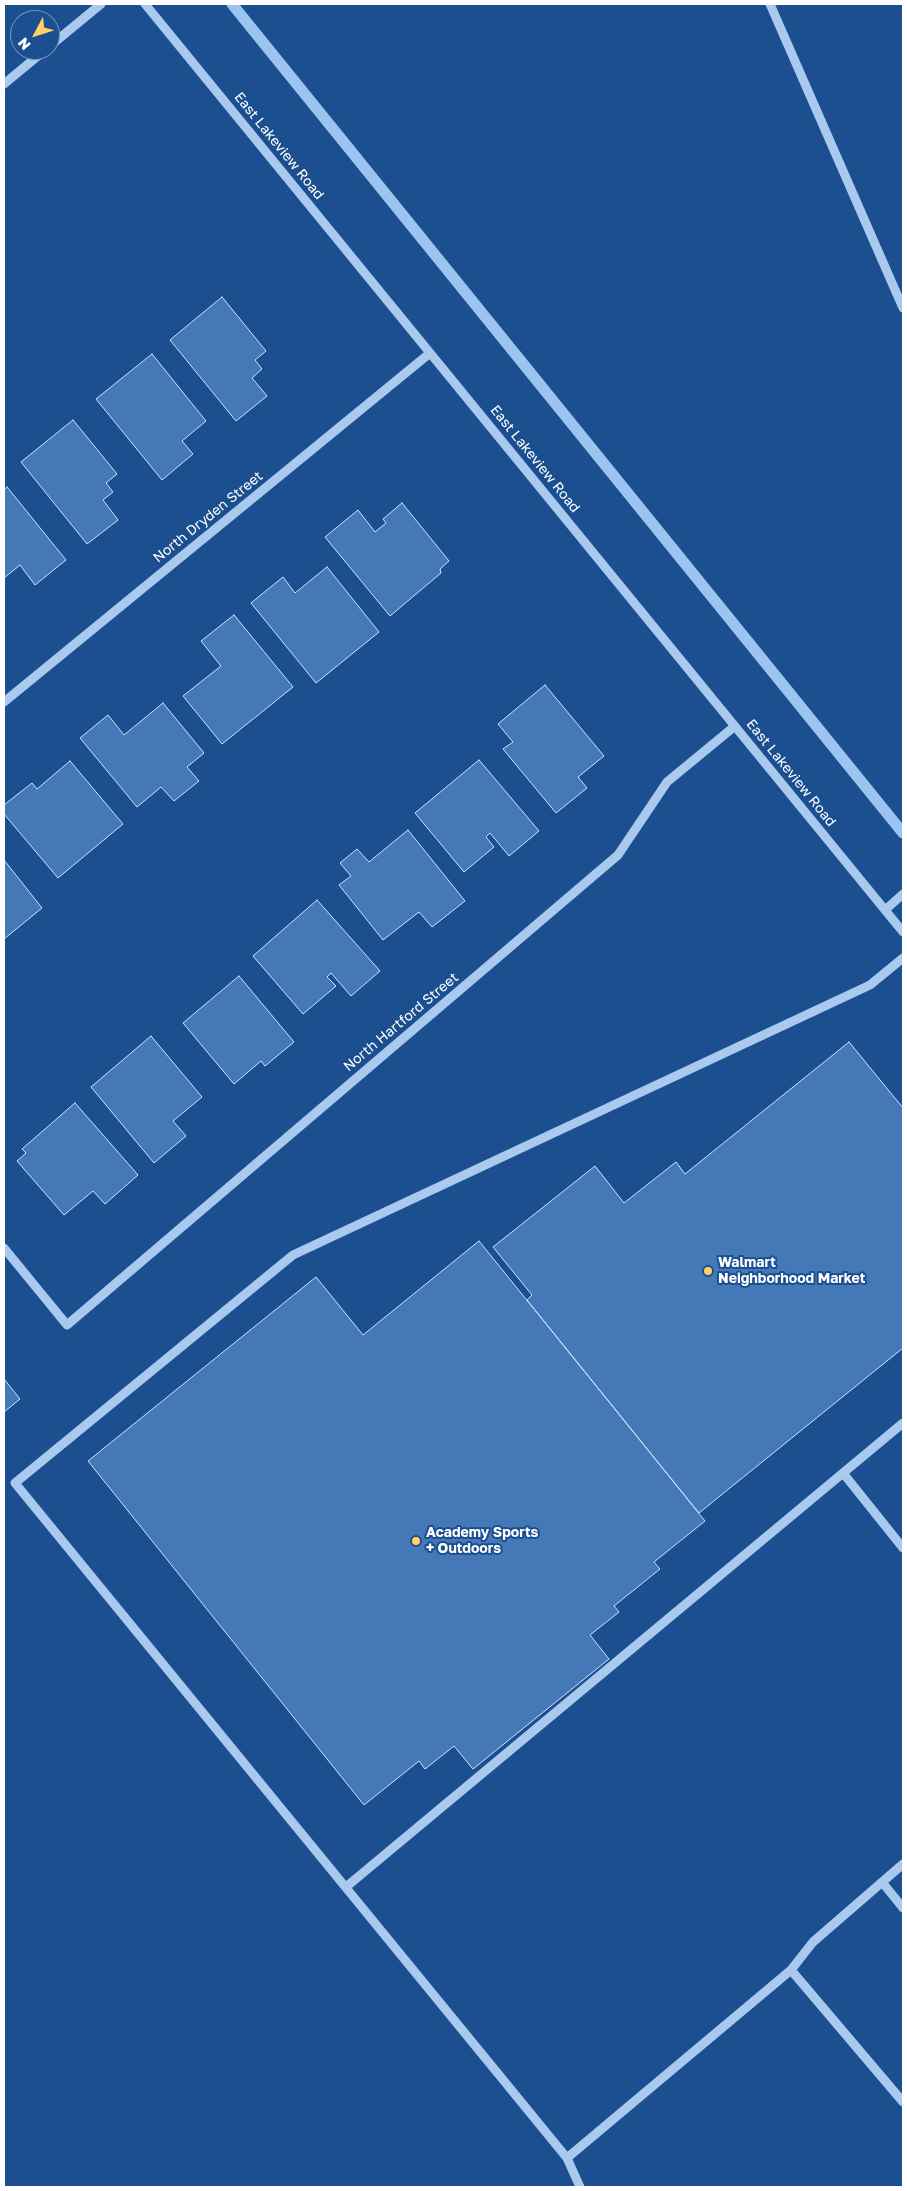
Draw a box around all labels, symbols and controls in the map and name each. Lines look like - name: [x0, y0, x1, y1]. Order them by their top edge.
- north arrow: [10, 10, 60, 60]
- text: N: [14, 35, 34, 54]
- street label: East Lakeview Road: [231, 89, 327, 203]
- street label: East Lakeview Road: [487, 402, 583, 516]
- street label: North Dryden Street: [150, 468, 266, 566]
- street label: East Lakeview Road: [743, 716, 839, 830]
- street label: North Hartford Street: [340, 969, 462, 1075]
- place label: Walmart Neighborhood Market: [718, 1255, 865, 1288]
- marker: Walmart Neighborhood Market: [702, 1265, 714, 1277]
- place label: Academy Sports + Outdoors: [426, 1525, 538, 1558]
- marker: Academy Sports + Outdoors: [410, 1535, 422, 1547]

